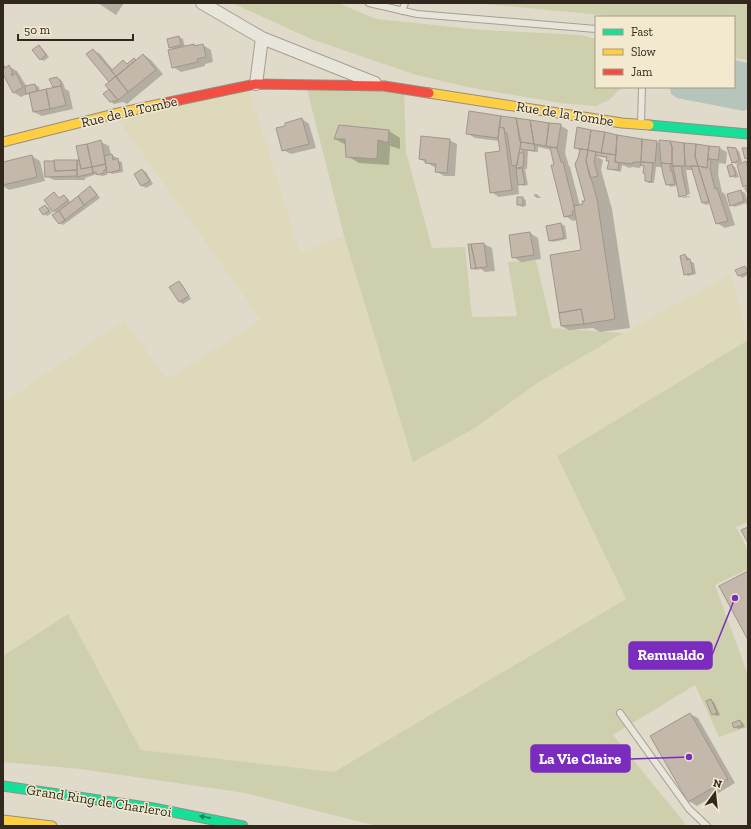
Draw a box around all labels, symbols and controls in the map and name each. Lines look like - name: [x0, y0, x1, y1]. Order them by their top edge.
- scale bar: [18, 16, 133, 42]
- legend: [595, 16, 735, 88]
- text: 50 m: [24, 23, 51, 37]
- text: Fast: [631, 25, 654, 39]
- text: Slow: [631, 45, 657, 59]
- text: Jam: [631, 65, 653, 79]
- street label: Rue de la Tombe: [79, 93, 179, 131]
- street label: Rue de la Tombe: [515, 98, 615, 130]
- callout: Remualdo: [629, 642, 712, 669]
- text: Remualdo: [638, 646, 705, 664]
- callout: La Vie Claire: [531, 745, 630, 772]
- text: La Vie Claire: [539, 750, 621, 768]
- north arrow: [695, 773, 735, 813]
- text: N: [712, 776, 724, 791]
- street label: Grand Ring de Charleroi: [25, 781, 173, 821]
- one-way arrow: [198, 814, 211, 820]

